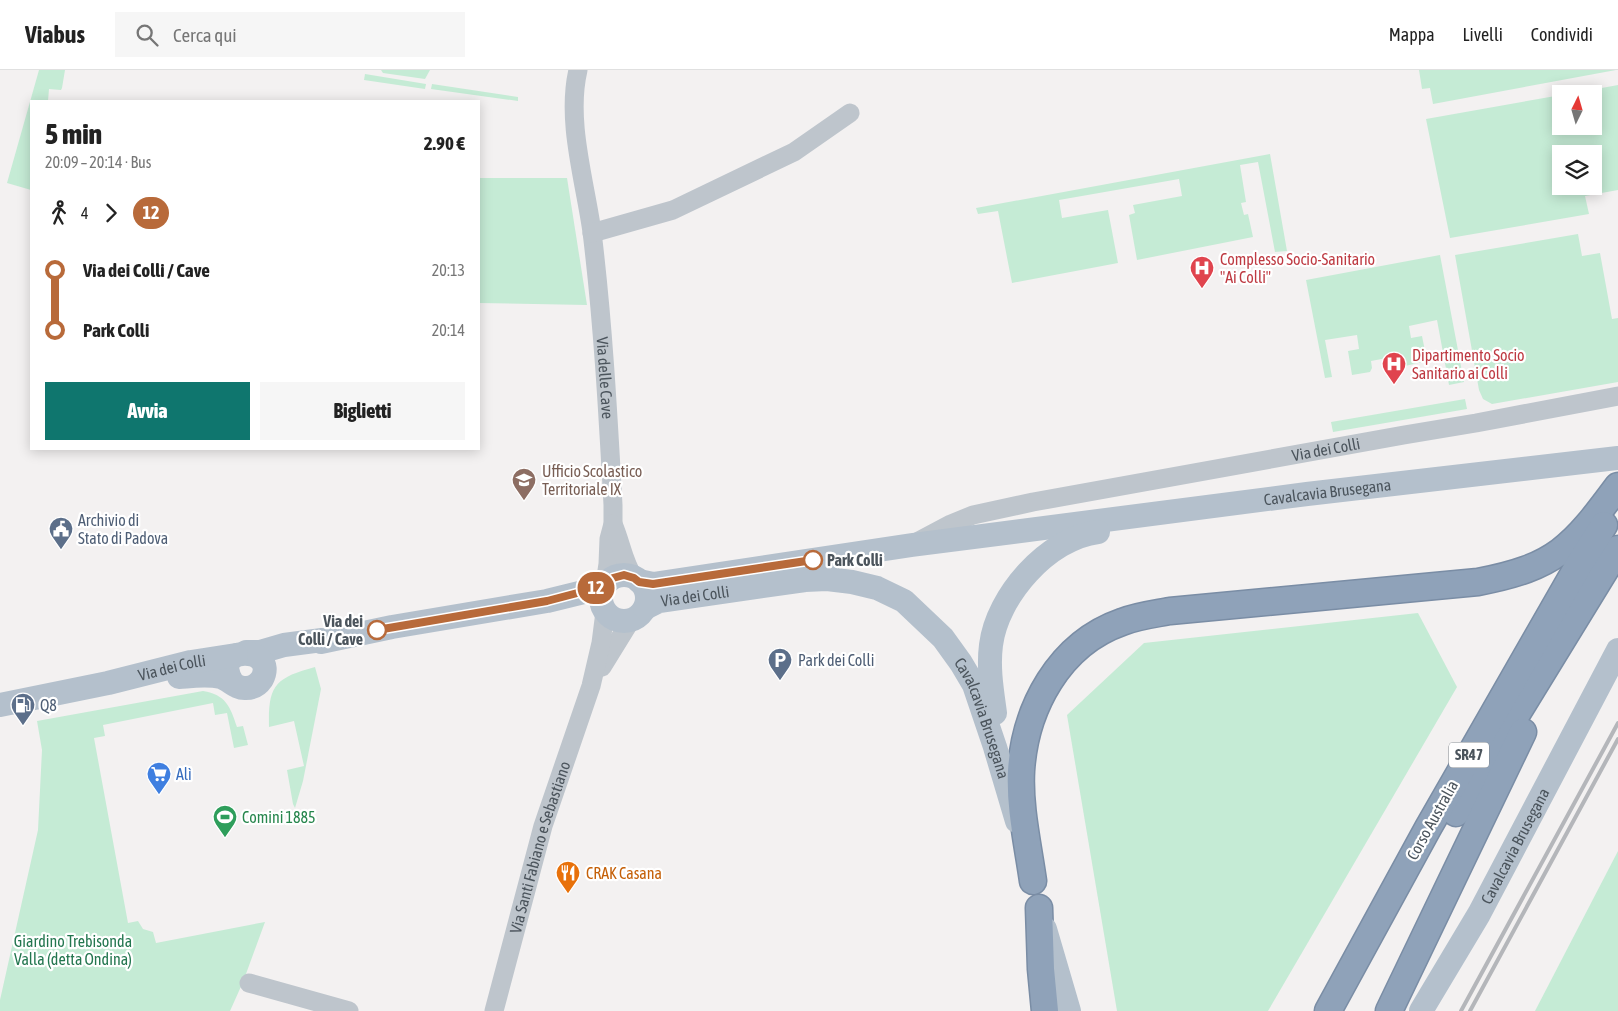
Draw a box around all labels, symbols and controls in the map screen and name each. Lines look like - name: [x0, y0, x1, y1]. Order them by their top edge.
- search box: [115, 12, 465, 57]
- text: Viabus: [25, 21, 85, 48]
- icon: search: [133, 21, 161, 49]
- text: Cerca qui: [173, 24, 237, 46]
- text: Mappa: [1389, 24, 1435, 45]
- text: Livelli: [1463, 24, 1503, 45]
- text: Condividi: [1531, 24, 1593, 45]
- north arrow: [1552, 85, 1602, 135]
- map controls: [1552, 85, 1602, 195]
- text: 5 min: [45, 118, 102, 150]
- text: 2.90 €: [424, 132, 465, 154]
- button: layers: [1552, 145, 1602, 195]
- text: 20:09 – 20:14 · Bus: [45, 153, 151, 171]
- icon: walk: [45, 199, 73, 227]
- icon: forward: [97, 199, 125, 227]
- text: 12: [143, 202, 159, 223]
- text: 4: [81, 204, 89, 222]
- place label: Complesso Socio-Sanitario "Ai Colli": [1220, 250, 1375, 286]
- hospital icon: Complesso Socio-Sanitario "Ai Colli": [1189, 255, 1215, 289]
- text: Via dei Colli / Cave: [83, 259, 210, 281]
- text: 20:13: [432, 261, 465, 279]
- text: Park Colli: [83, 319, 149, 341]
- text: 20:14: [432, 321, 465, 339]
- street label: Via delle Cave: [593, 336, 617, 419]
- place label: Dipartimento Socio Sanitario ai Colli: [1412, 346, 1525, 382]
- hospital icon: Dipartimento Socio Sanitario ai Colli: [1381, 351, 1407, 385]
- button: Avvia: [45, 382, 250, 440]
- button: Biglietti: [260, 382, 465, 440]
- street label: Via dei Colli: [1290, 434, 1361, 464]
- place label: Ufficio Scolastico Territoriale IX: [542, 462, 642, 498]
- school or university icon: Ufficio Scolastico Territoriale IX: [511, 467, 537, 501]
- street label: Cavalcavia Brusegana: [1263, 475, 1392, 509]
- place label: Archivio di Stato di Padova: [78, 511, 168, 547]
- public building icon: Archivio di Stato di Padova: [48, 516, 74, 550]
- marker: Park Colli: [803, 550, 823, 570]
- place label: Park Colli: [827, 551, 883, 569]
- line badge: 12: [574, 572, 618, 604]
- text: 12: [588, 577, 604, 598]
- street label: Via dei Colli: [660, 582, 730, 610]
- place label: Via dei Colli / Cave: [298, 612, 363, 648]
- marker: Via dei Colli / Cave: [367, 620, 387, 640]
- parking icon: Park dei Colli: [767, 647, 793, 681]
- street label: Via dei Colli: [136, 651, 207, 684]
- place label: Park dei Colli: [798, 651, 875, 669]
- street label: Cavalcavia Brusegana: [951, 654, 1013, 781]
- fuel station icon: Q8: [10, 692, 36, 726]
- place label: Q8: [40, 696, 57, 714]
- road number: SR47: [1449, 742, 1489, 768]
- street label: Via Santi Fabiano e Sebastiano: [506, 759, 574, 935]
- supermarket icon: Alì: [146, 761, 172, 795]
- place label: Alì: [176, 765, 192, 783]
- street label: Corso Australia: [1403, 777, 1461, 863]
- street label: Cavalcavia Brusegana: [1477, 785, 1553, 907]
- sports icon: Comini 1885: [212, 804, 238, 838]
- place label: Comini 1885: [242, 808, 316, 826]
- restaurant icon: CRAK Casana: [555, 860, 581, 894]
- place label: CRAK Casana: [586, 864, 662, 882]
- park label: Giardino Trebisonda Valla (detta Ondina): [14, 932, 132, 969]

